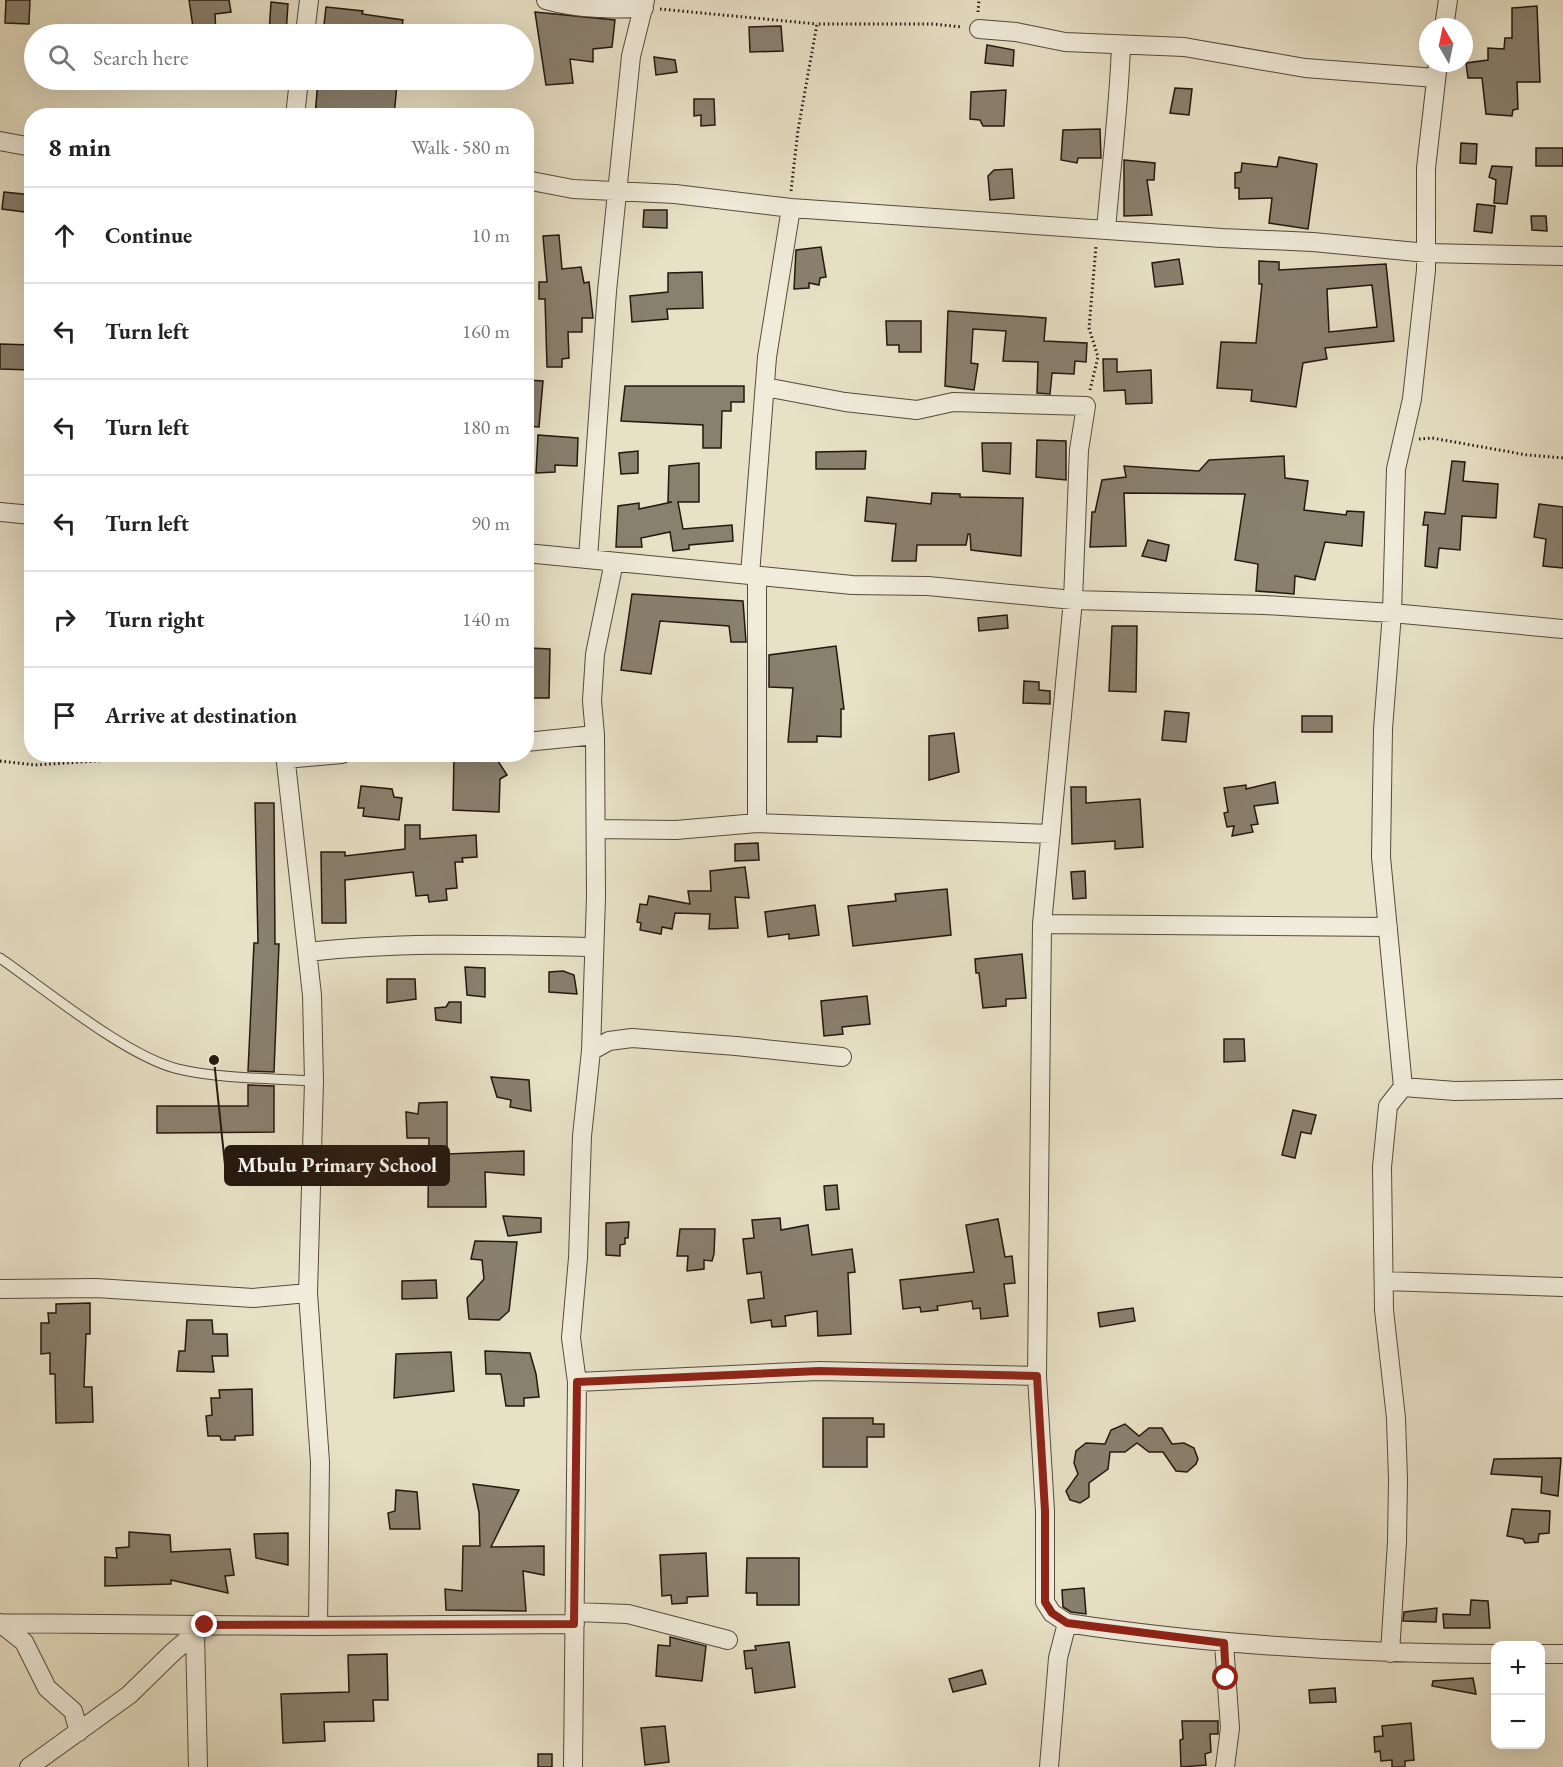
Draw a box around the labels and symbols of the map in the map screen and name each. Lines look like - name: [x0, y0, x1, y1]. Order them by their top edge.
- north arrow: [1419, 18, 1473, 72]
- callout: Mbulu Primary School: [225, 1146, 449, 1185]
- text: Mbulu Primary School: [237, 1151, 437, 1178]
- route end: [191, 1611, 217, 1637]
- route start: [1212, 1664, 1238, 1690]

